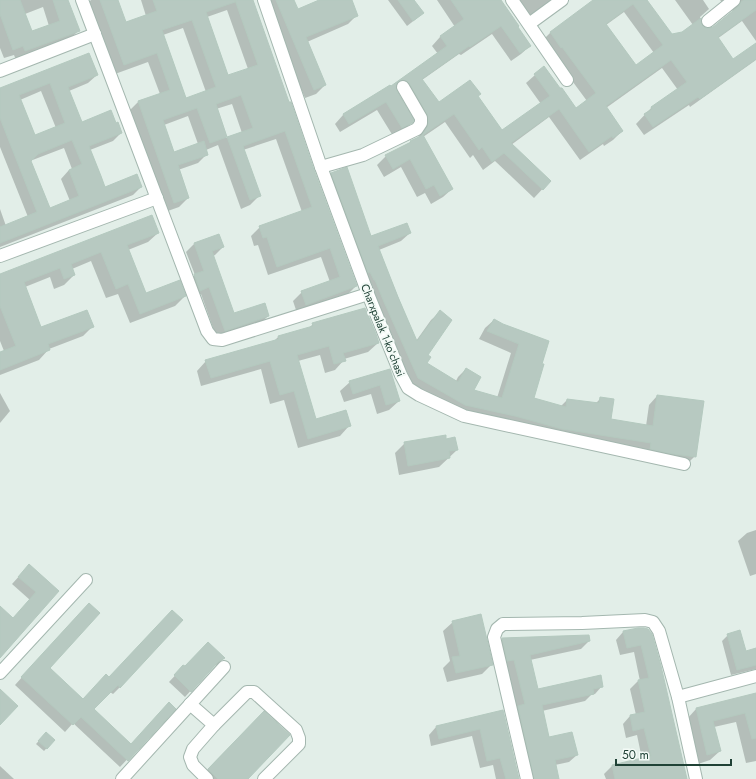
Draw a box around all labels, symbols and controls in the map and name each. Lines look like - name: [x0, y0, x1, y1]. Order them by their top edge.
- street label: Charxpalak 1-koʻchasi: [357, 281, 409, 379]
- scale bar: [616, 741, 731, 767]
- text: 50 m: [622, 746, 649, 764]

